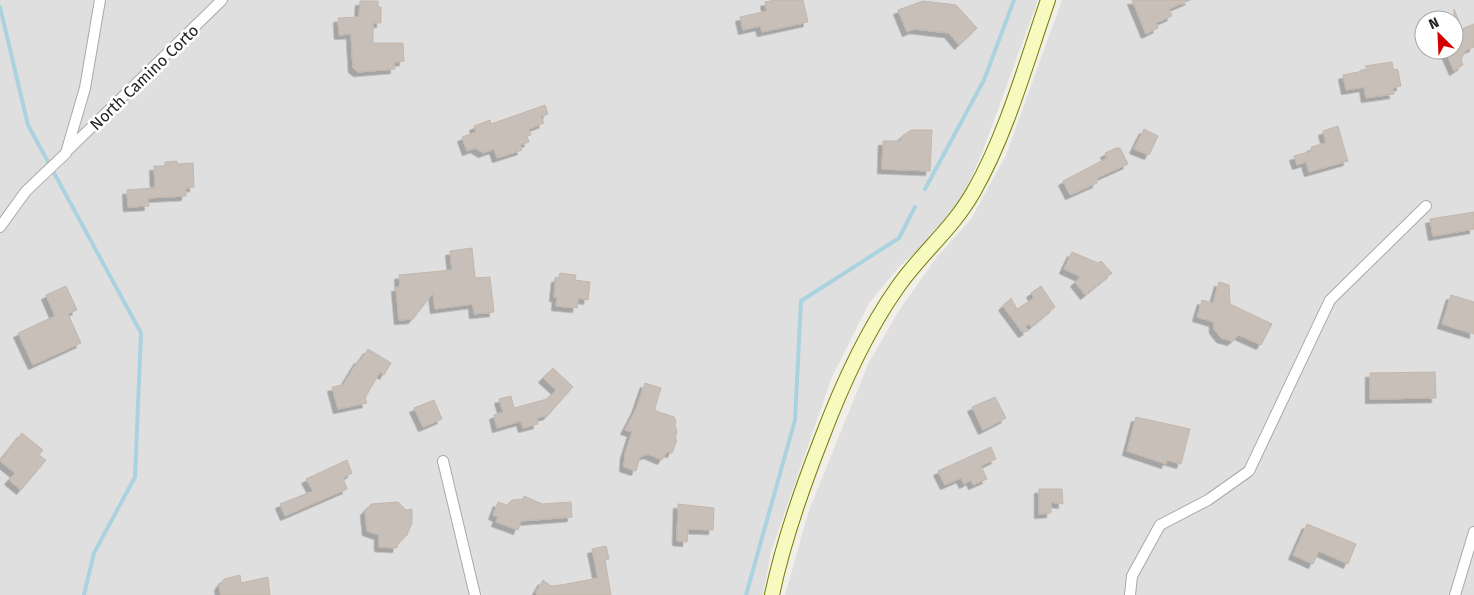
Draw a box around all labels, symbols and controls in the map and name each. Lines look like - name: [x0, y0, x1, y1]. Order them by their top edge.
- north arrow: [1414, 10, 1464, 60]
- text: N: [1426, 14, 1442, 33]
- street label: North Camino Corto: [86, 21, 203, 134]

